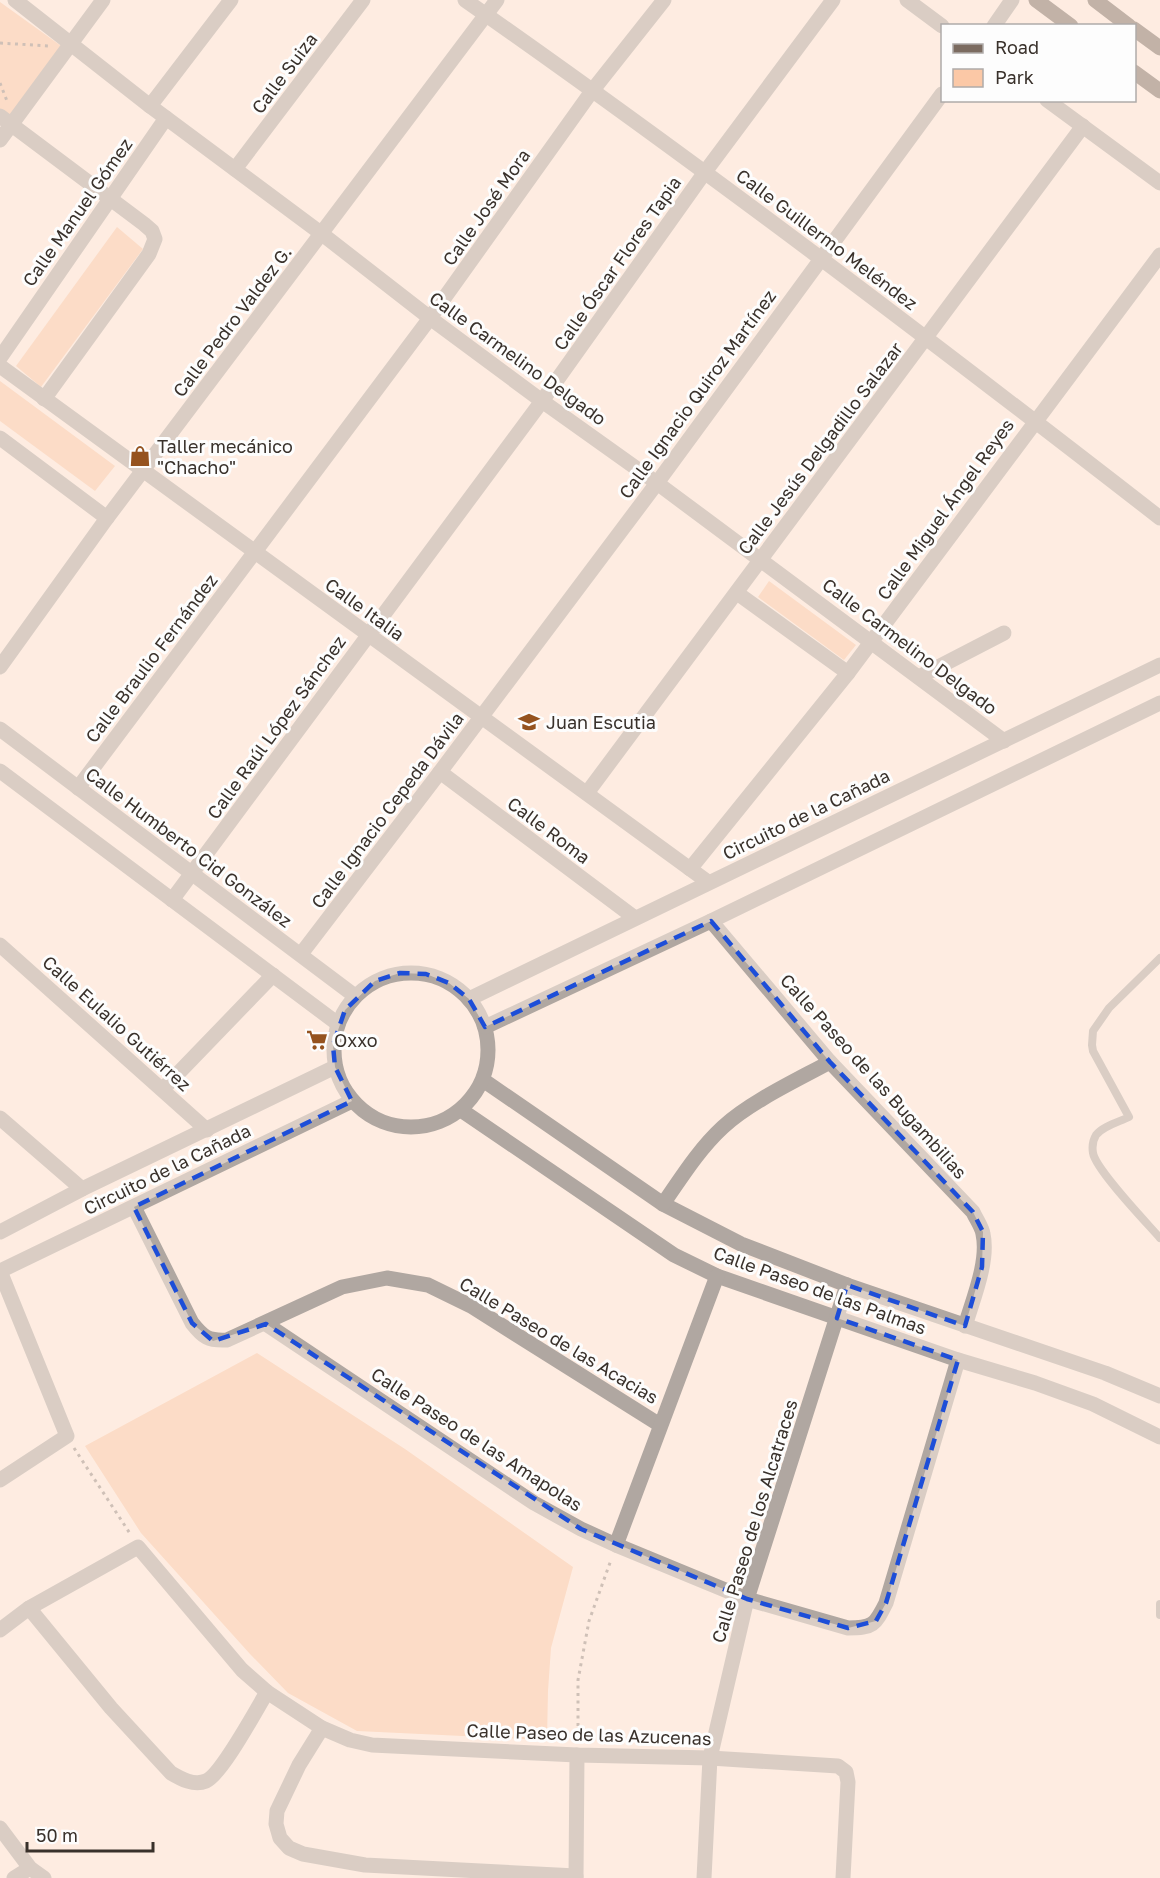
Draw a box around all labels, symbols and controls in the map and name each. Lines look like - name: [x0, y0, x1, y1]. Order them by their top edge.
- legend: [941, 24, 1136, 102]
- street label: Calle Suiza: [247, 28, 321, 118]
- text: Road: [995, 36, 1039, 58]
- text: Park: [995, 66, 1034, 88]
- street label: Calle Manuel Gómez: [18, 134, 136, 290]
- street label: Calle José Mora: [438, 144, 534, 270]
- street label: Calle Guillermo Meléndez: [732, 164, 922, 314]
- street label: Calle Óscar Flores Tapia: [549, 172, 685, 354]
- street label: Calle Pedro Valdez G.: [168, 241, 296, 401]
- street label: Calle Ignacio Quiroz Martínez: [614, 285, 780, 503]
- street label: Calle Carmelino Delgado: [425, 286, 611, 430]
- street label: Calle Jesús Delgadillo Salazar: [733, 338, 907, 558]
- street label: Calle Miguel Ángel Reyes: [872, 414, 1018, 604]
- place label: Taller mecánico "Chacho": [157, 435, 293, 478]
- shop icon: Taller mecánico "Chacho": [128, 444, 152, 468]
- street label: Calle Braulio Fernández: [80, 569, 222, 747]
- street label: Calle Italia: [321, 573, 409, 645]
- street label: Calle Carmelino Delgado: [818, 573, 1002, 719]
- street label: Calle Raúl López Sánchez: [202, 631, 350, 823]
- street label: Calle Ignacio Cepeda Dávila: [306, 708, 468, 912]
- school or university icon: Juan Escutia: [517, 710, 541, 734]
- place label: Juan Escutia: [546, 711, 656, 733]
- street label: Calle Humberto Cid González: [82, 762, 296, 932]
- street label: Circuito de la Cañada: [719, 764, 893, 864]
- street label: Calle Roma: [503, 792, 595, 868]
- street label: Calle Eulalio Gutiérrez: [38, 951, 196, 1095]
- street label: Calle Paseo de las Bugambilias: [776, 969, 972, 1183]
- supermarket icon: Oxxo: [305, 1028, 329, 1052]
- place label: Oxxo: [334, 1029, 378, 1051]
- street label: Circuito de la Cañada: [80, 1119, 254, 1219]
- street label: Calle Paseo de las Palmas: [711, 1241, 929, 1339]
- street label: Calle Paseo de las Acacias: [456, 1272, 662, 1408]
- street label: Calle Paseo de las Amapolas: [367, 1362, 587, 1516]
- street label: Calle Paseo de los Alcatraces: [706, 1397, 802, 1645]
- street label: Calle Paseo de las Azucenas: [466, 1719, 712, 1749]
- scale bar: [27, 1815, 153, 1853]
- text: 50 m: [36, 1824, 78, 1846]

